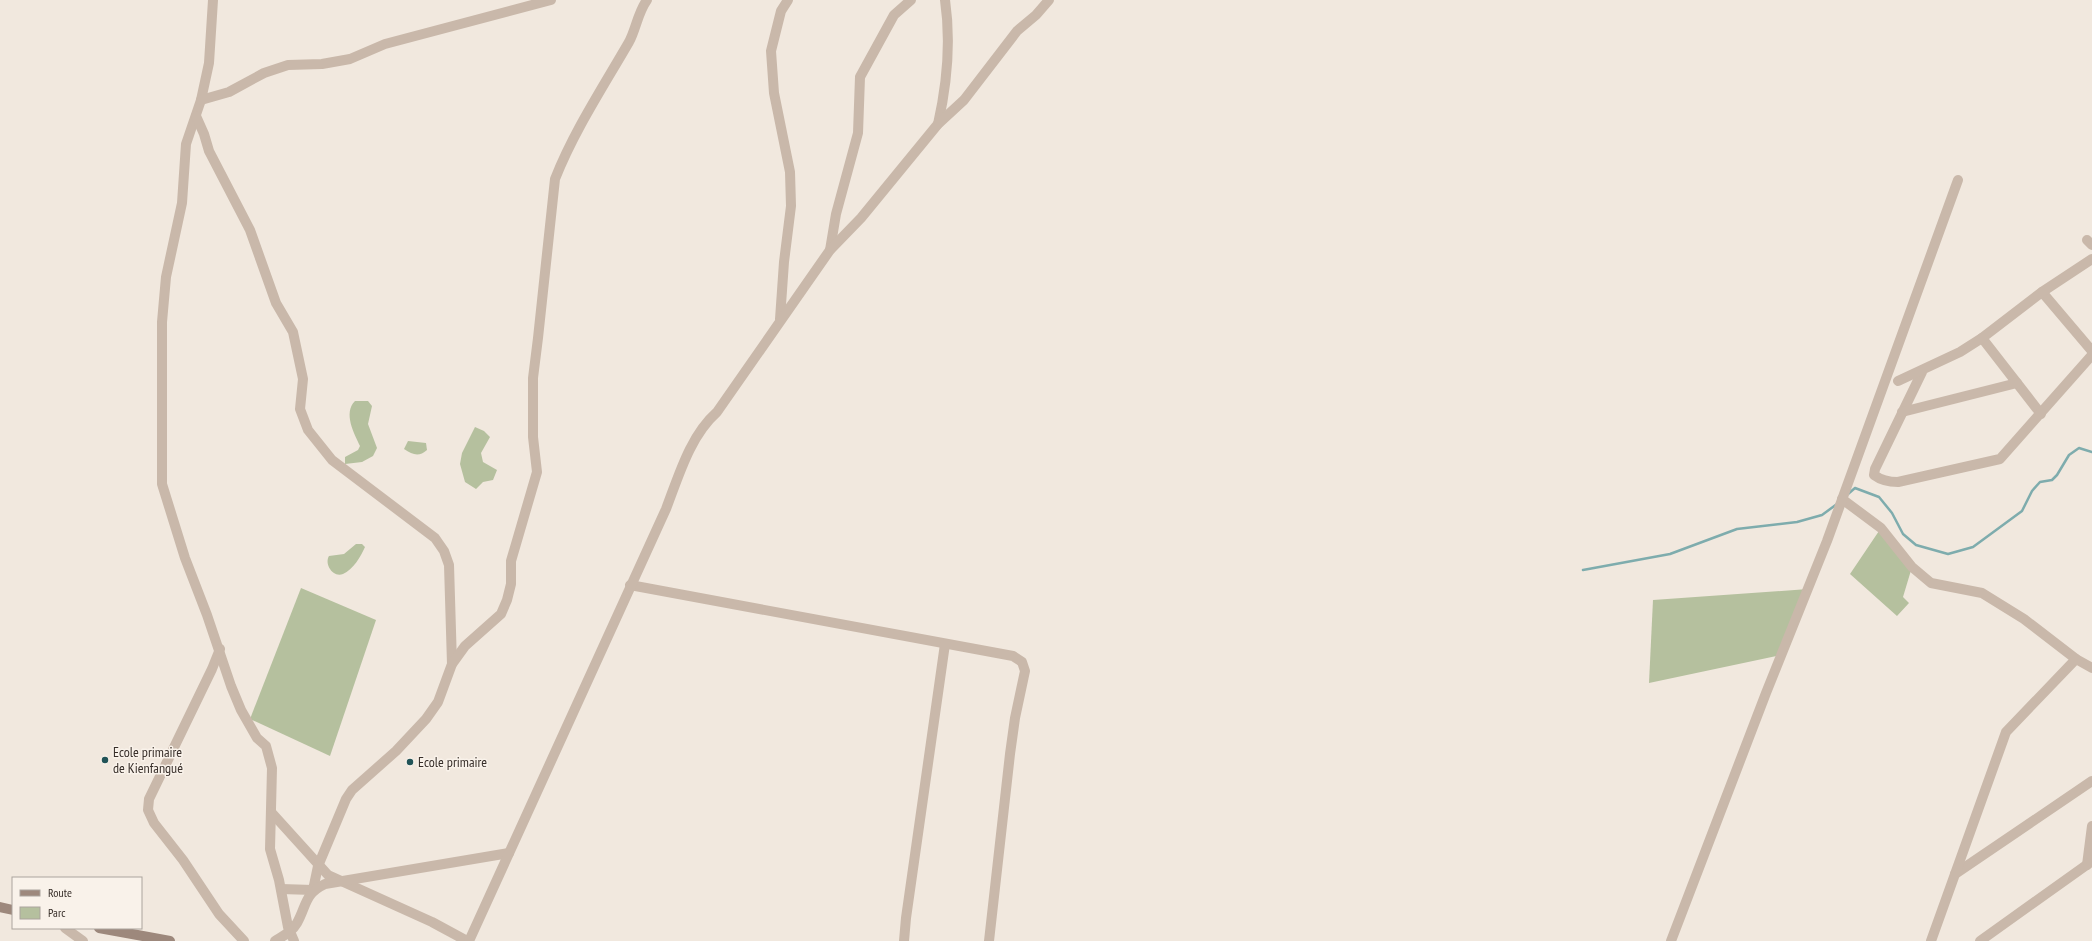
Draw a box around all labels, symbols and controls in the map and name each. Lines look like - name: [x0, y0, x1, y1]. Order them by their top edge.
- place label: Ecole primaire de Kienfangué: [113, 743, 183, 777]
- place label: Ecole primaire: [418, 753, 487, 771]
- marker: Ecole primaire de Kienfangué: [100, 755, 110, 765]
- marker: Ecole primaire: [405, 757, 415, 767]
- legend: [12, 877, 142, 929]
- text: Route: [48, 885, 72, 900]
- text: Parc: [48, 905, 66, 920]

